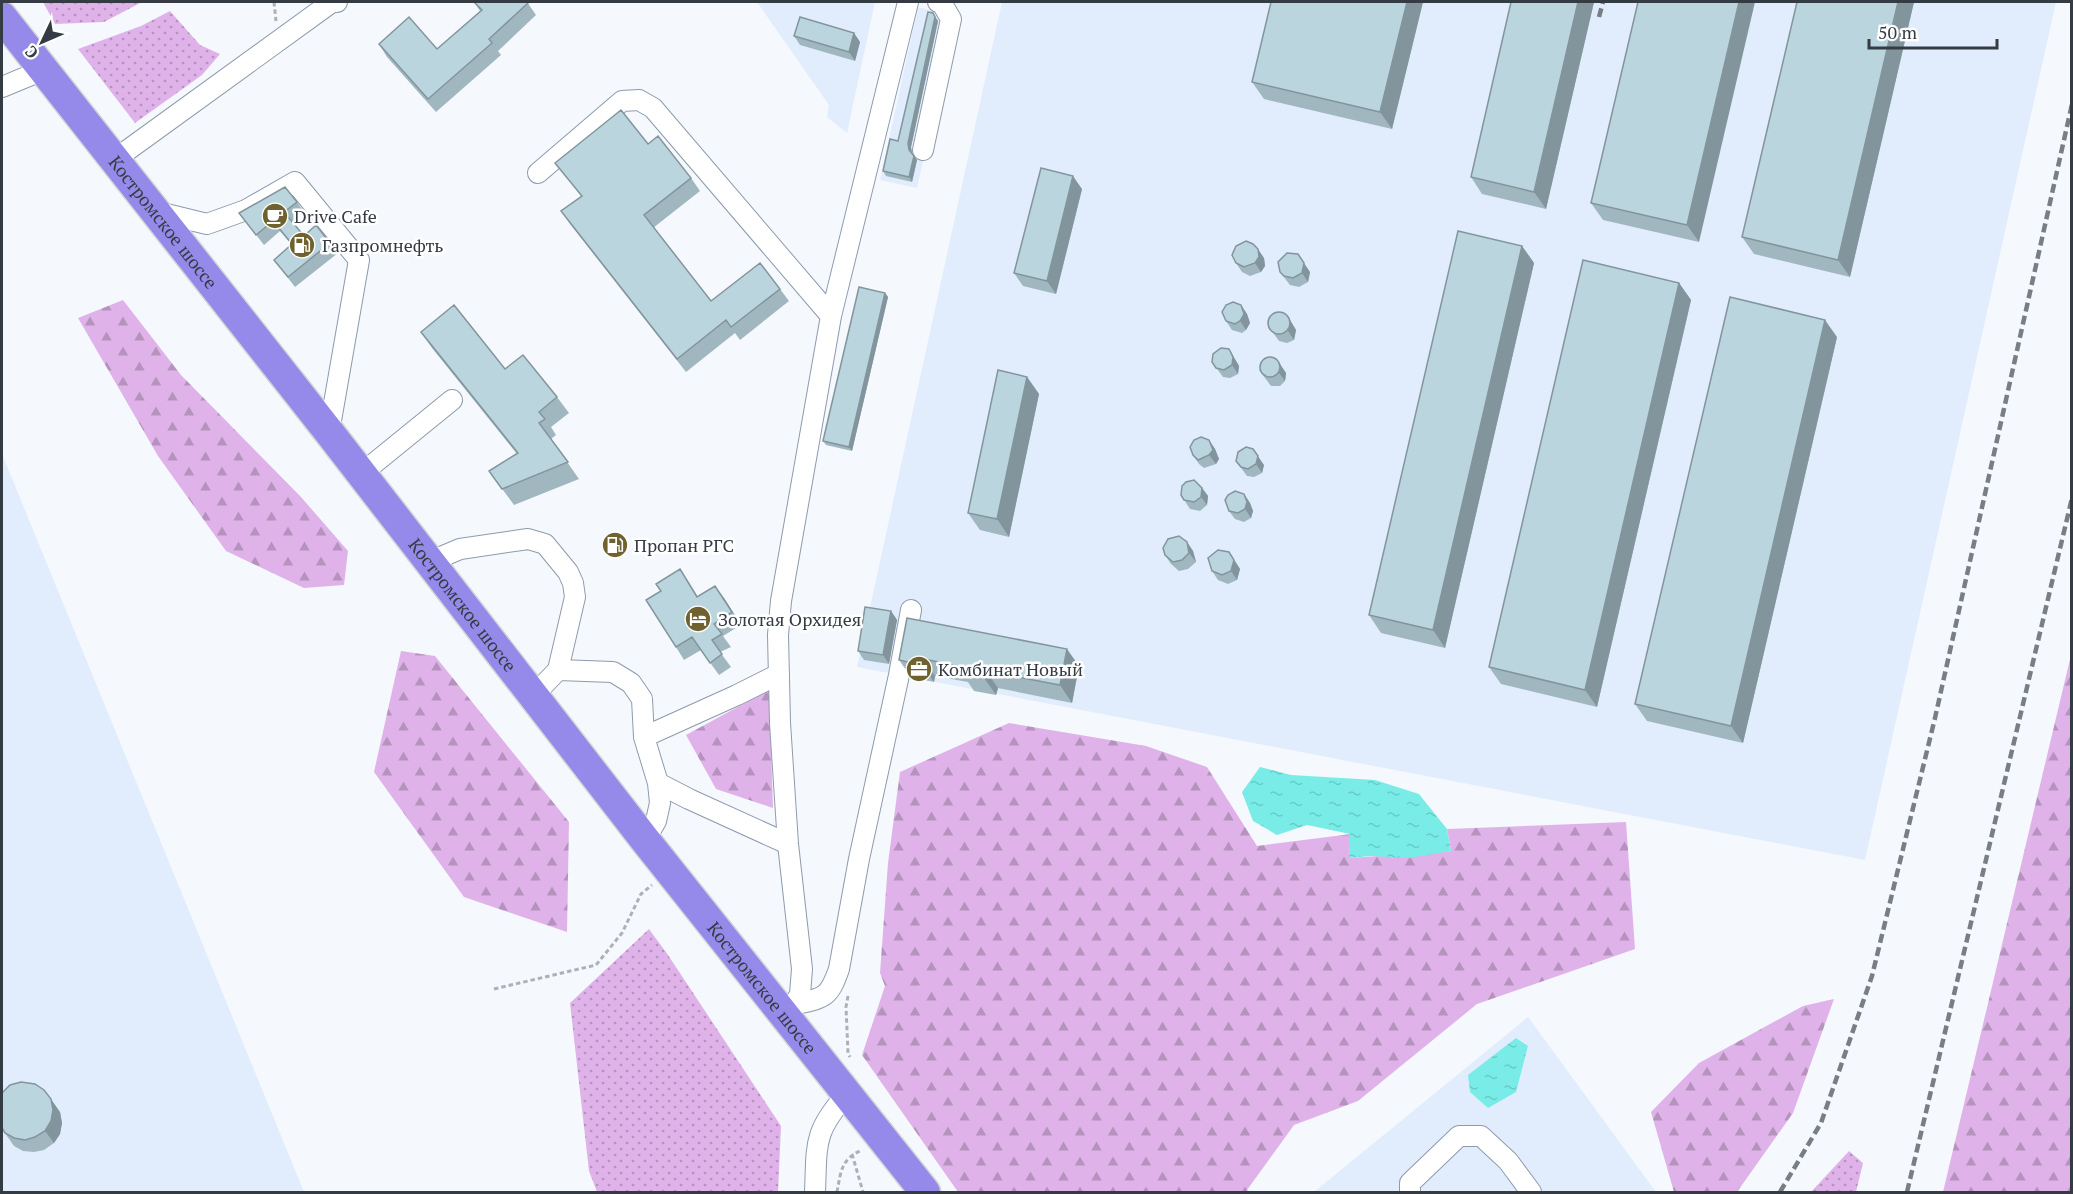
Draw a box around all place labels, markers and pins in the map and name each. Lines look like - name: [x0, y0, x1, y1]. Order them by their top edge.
- cafe icon: Drive Cafe: [260, 201, 290, 231]
- place label: Drive Cafe: [294, 204, 377, 228]
- fuel station icon: Газпромнефть: [287, 230, 317, 260]
- place label: Газпромнефть: [322, 233, 444, 257]
- fuel station icon: Пропан РГС: [600, 530, 630, 560]
- place label: Пропан РГС: [634, 533, 734, 557]
- hotel icon: Золотая Орхидея: [683, 604, 713, 634]
- place label: Золотая Орхидея: [718, 607, 861, 631]
- office icon: Комбинат Новый: [904, 654, 934, 684]
- place label: Комбинат Новый: [938, 657, 1083, 681]

